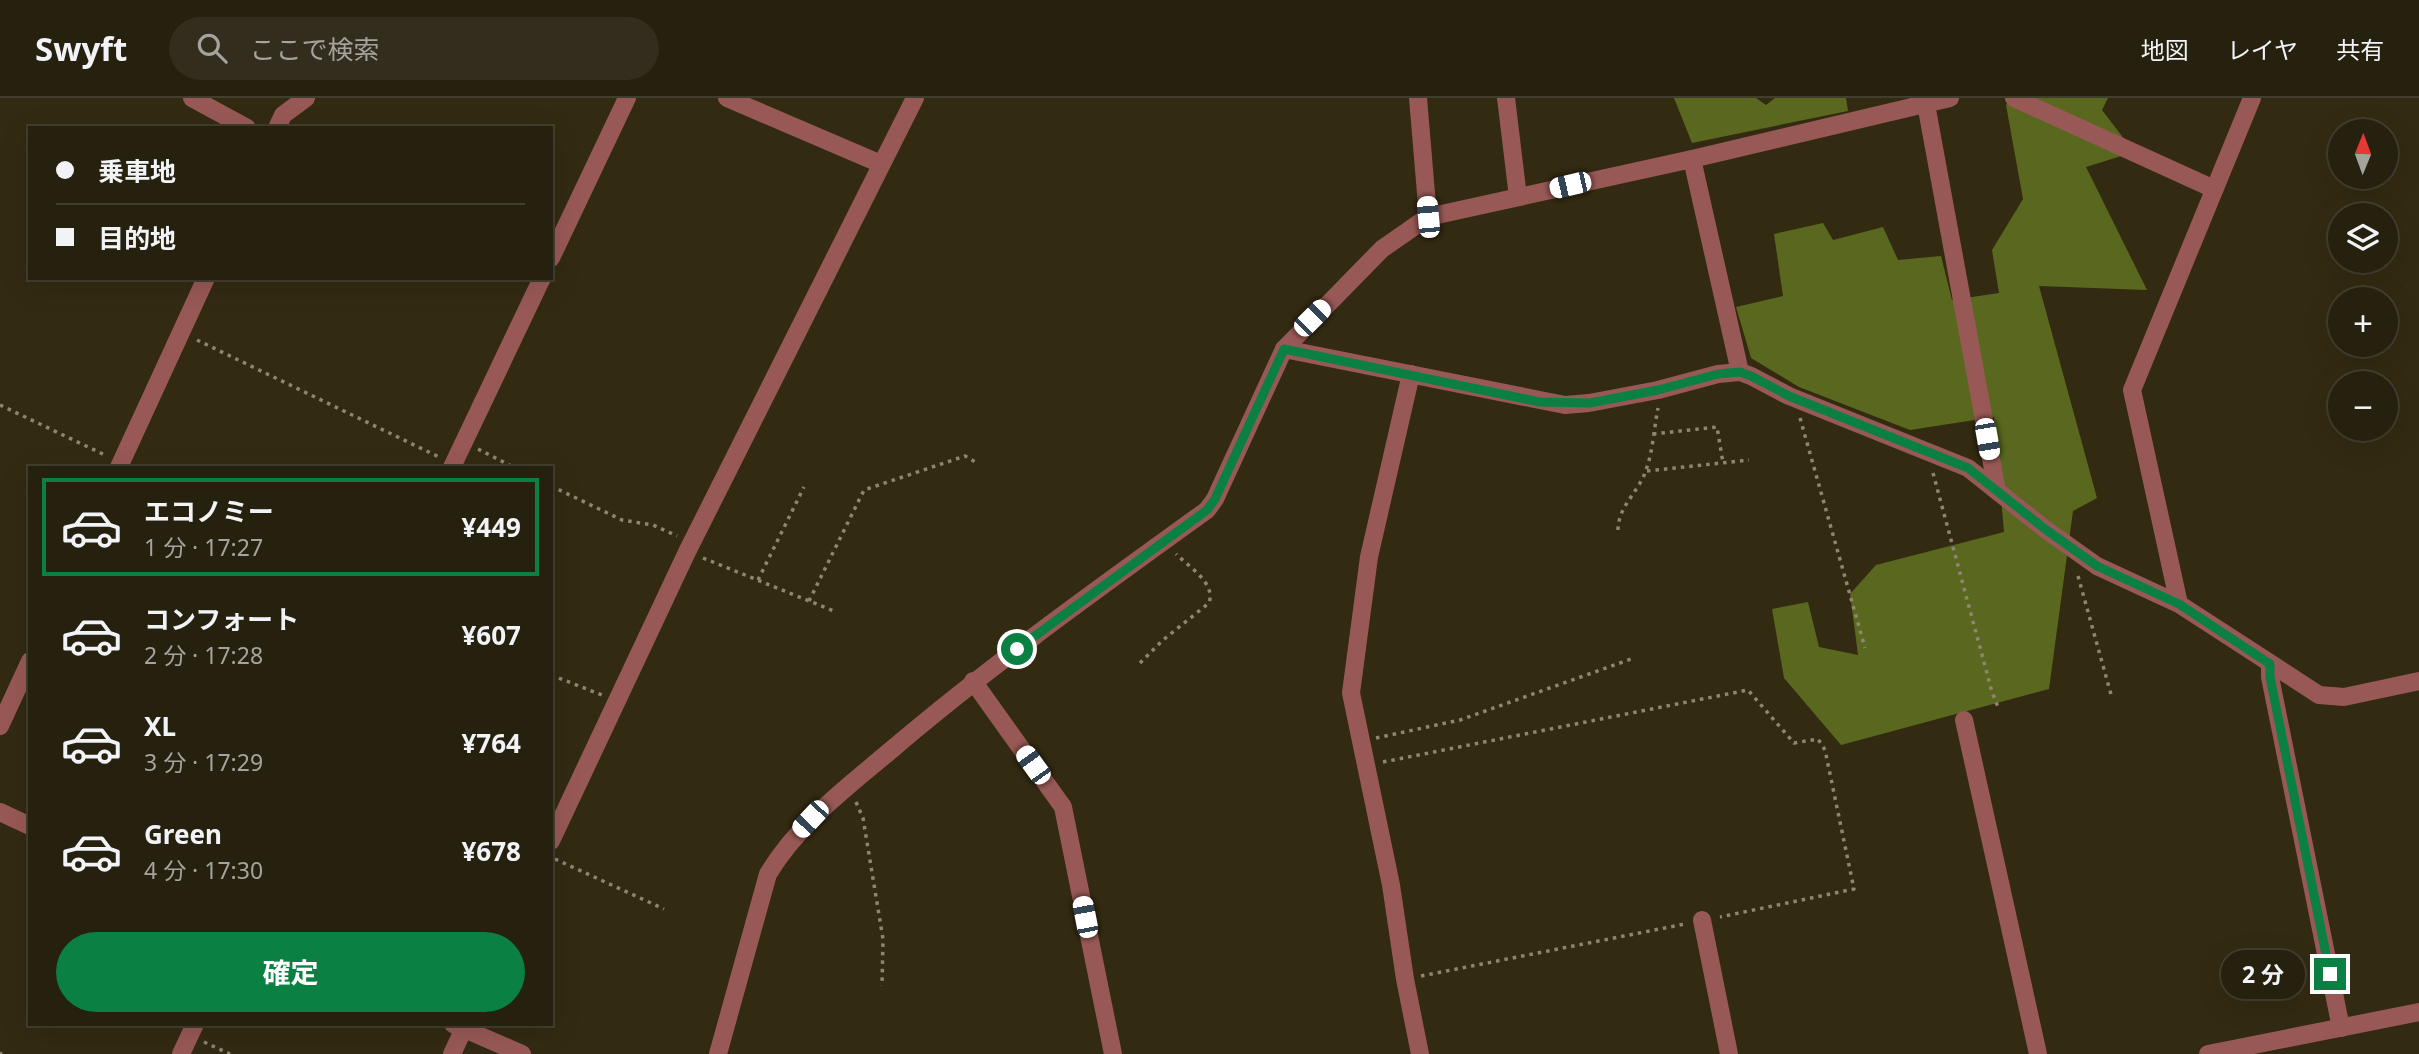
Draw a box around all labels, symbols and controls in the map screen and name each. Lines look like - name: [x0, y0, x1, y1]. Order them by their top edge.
- search box: [169, 17, 659, 80]
- text: Swyft: [35, 26, 127, 71]
- icon: search: [193, 29, 231, 67]
- text: ここで検索: [249, 31, 379, 67]
- text: 地図: [2141, 33, 2189, 66]
- text: レイヤ: [2227, 33, 2298, 66]
- text: 共有: [2336, 33, 2384, 66]
- north arrow: [2328, 119, 2398, 189]
- map controls: [2328, 119, 2398, 441]
- text: 乗車地: [98, 153, 176, 189]
- car: [1548, 170, 1593, 200]
- car: [1416, 195, 1441, 239]
- button: layers: [2328, 203, 2398, 273]
- text: 目的地: [98, 220, 176, 256]
- button: +: [2328, 287, 2398, 357]
- car: [1290, 296, 1335, 340]
- button: −: [2328, 371, 2398, 441]
- car: [1974, 416, 2001, 462]
- text: エコノミー: [144, 493, 274, 529]
- icon: car: [60, 496, 123, 559]
- text: ¥449: [462, 509, 521, 545]
- text: 1 分 · 17:27: [144, 531, 263, 563]
- text: コンフォート: [144, 601, 299, 637]
- icon: car: [60, 604, 123, 667]
- text: ¥607: [462, 617, 521, 653]
- route start: [1001, 633, 1033, 665]
- text: 2 分 · 17:28: [144, 639, 263, 671]
- text: XL: [144, 708, 176, 744]
- icon: car: [60, 712, 123, 775]
- text: ¥764: [462, 725, 521, 761]
- car: [1013, 742, 1054, 788]
- text: 3 分 · 17:29: [144, 746, 263, 778]
- car: [788, 796, 833, 842]
- text: Green: [144, 816, 222, 852]
- icon: car: [60, 820, 123, 883]
- text: ¥678: [462, 833, 521, 869]
- text: 4 分 · 17:30: [144, 854, 263, 886]
- car: [1071, 894, 1100, 940]
- button: 確定: [56, 932, 525, 1012]
- callout: 2 分: [2222, 950, 2306, 998]
- text: 2 分: [2242, 958, 2284, 990]
- route end: [2314, 958, 2346, 990]

